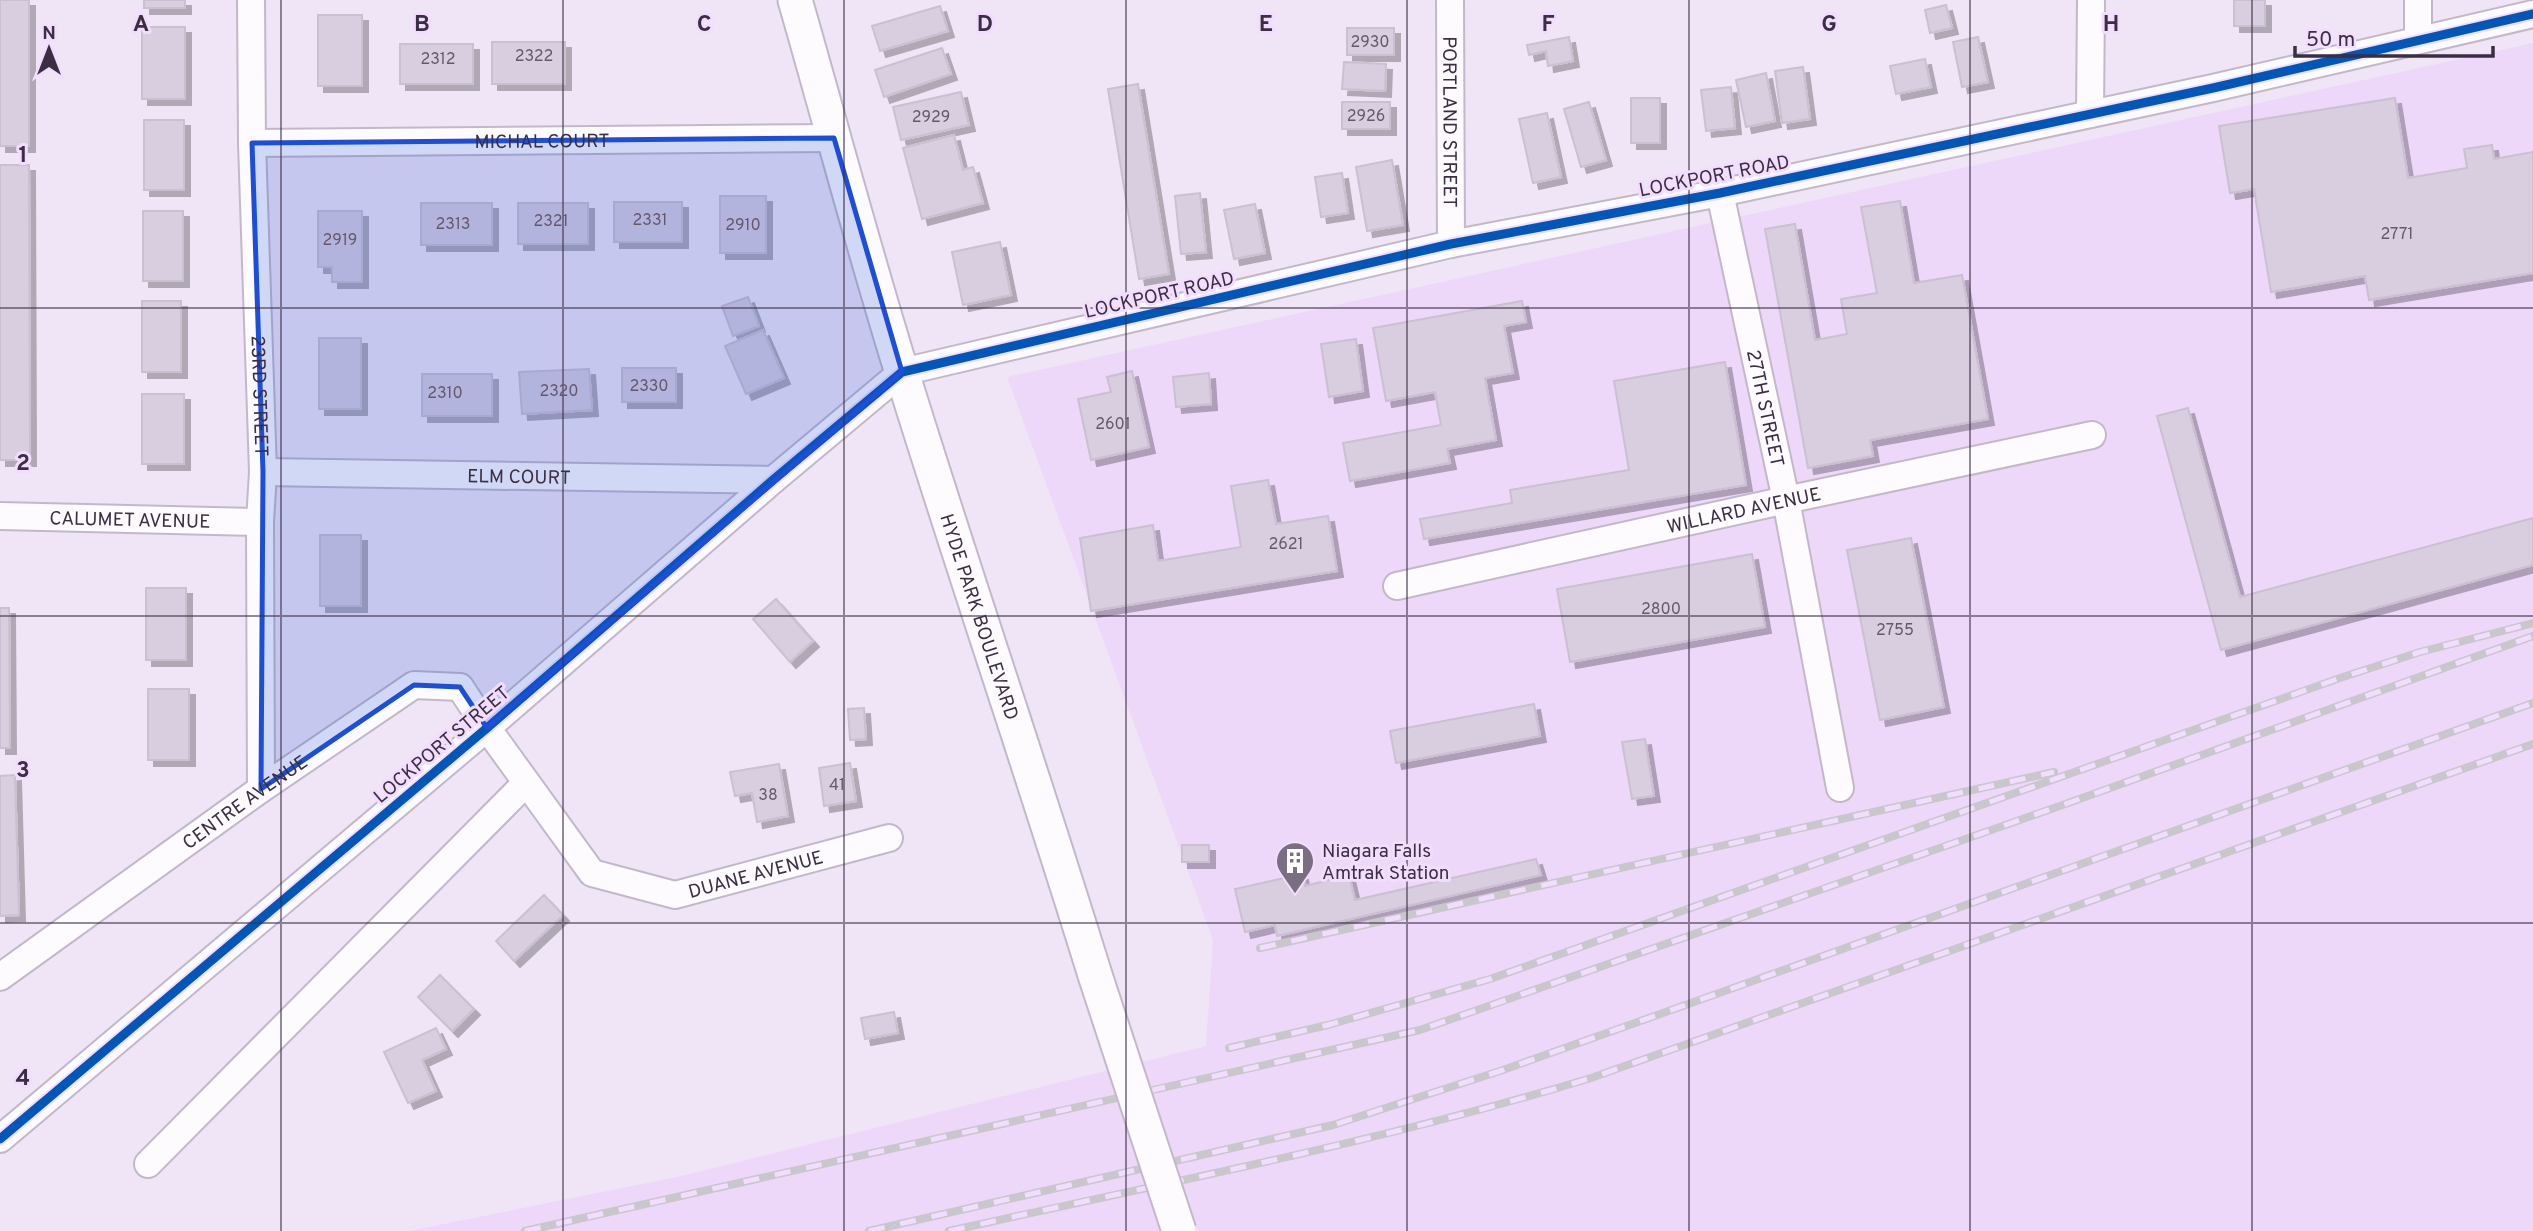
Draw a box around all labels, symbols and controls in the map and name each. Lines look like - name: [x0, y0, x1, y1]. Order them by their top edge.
- text: A: [133, 11, 149, 40]
- text: B: [414, 11, 430, 40]
- text: C: [697, 11, 711, 40]
- text: D: [977, 11, 993, 40]
- text: E: [1259, 11, 1273, 40]
- text: F: [1541, 11, 1555, 40]
- text: G: [1821, 11, 1837, 40]
- text: H: [2103, 11, 2119, 40]
- north arrow: [14, 14, 84, 84]
- scale bar: [2295, 14, 2493, 58]
- text: N: [42, 22, 56, 46]
- text: 50 m: [2306, 27, 2355, 54]
- house number: 2930: [1350, 33, 1390, 53]
- street label: PORTLAND STREET: [1436, 36, 1461, 208]
- house number: 2322: [515, 47, 553, 67]
- house number: 2312: [420, 50, 456, 70]
- house number: 2926: [1347, 107, 1385, 127]
- house number: 2929: [912, 108, 950, 128]
- street label: MICHAL COURT: [474, 130, 610, 155]
- text: 1: [18, 142, 28, 171]
- street label: LOCKPORT ROAD: [1637, 151, 1792, 203]
- house number: 2331: [633, 211, 668, 231]
- house number: 2321: [534, 212, 568, 232]
- house number: 2313: [436, 215, 471, 235]
- house number: 2910: [725, 216, 761, 236]
- house number: 2771: [2380, 225, 2414, 245]
- house number: 2919: [323, 231, 357, 251]
- street label: LOCKPORT ROAD: [1082, 267, 1237, 325]
- street label: 23RD STREET: [244, 335, 272, 457]
- street label: 27TH STREET: [1740, 348, 1789, 469]
- house number: 2330: [629, 377, 669, 397]
- house number: 2320: [539, 382, 579, 402]
- house number: 2310: [427, 384, 463, 404]
- house number: 2601: [1095, 415, 1131, 435]
- text: 2: [16, 450, 30, 479]
- street label: ELM COURT: [467, 465, 571, 491]
- street label: WILLARD AVENUE: [1665, 483, 1823, 540]
- street label: CALUMET AVENUE: [49, 507, 211, 535]
- street label: HYDE PARK BOULEVARD: [933, 511, 1023, 724]
- house number: 2621: [1268, 535, 1304, 555]
- house number: 2800: [1641, 600, 1681, 620]
- house number: 2755: [1876, 621, 1914, 641]
- street label: LOCKPORT STREET: [369, 682, 515, 809]
- street label: CENTRE AVENUE: [178, 751, 313, 856]
- text: 3: [16, 757, 30, 786]
- house number: 41: [829, 776, 845, 796]
- house number: 38: [758, 786, 778, 806]
- building icon: Niagara Falls Amtrak Station: [1274, 840, 1316, 895]
- place label: Niagara Falls Amtrak Station: [1322, 840, 1449, 886]
- street label: DUANE AVENUE: [686, 846, 826, 905]
- text: 4: [16, 1065, 30, 1094]

